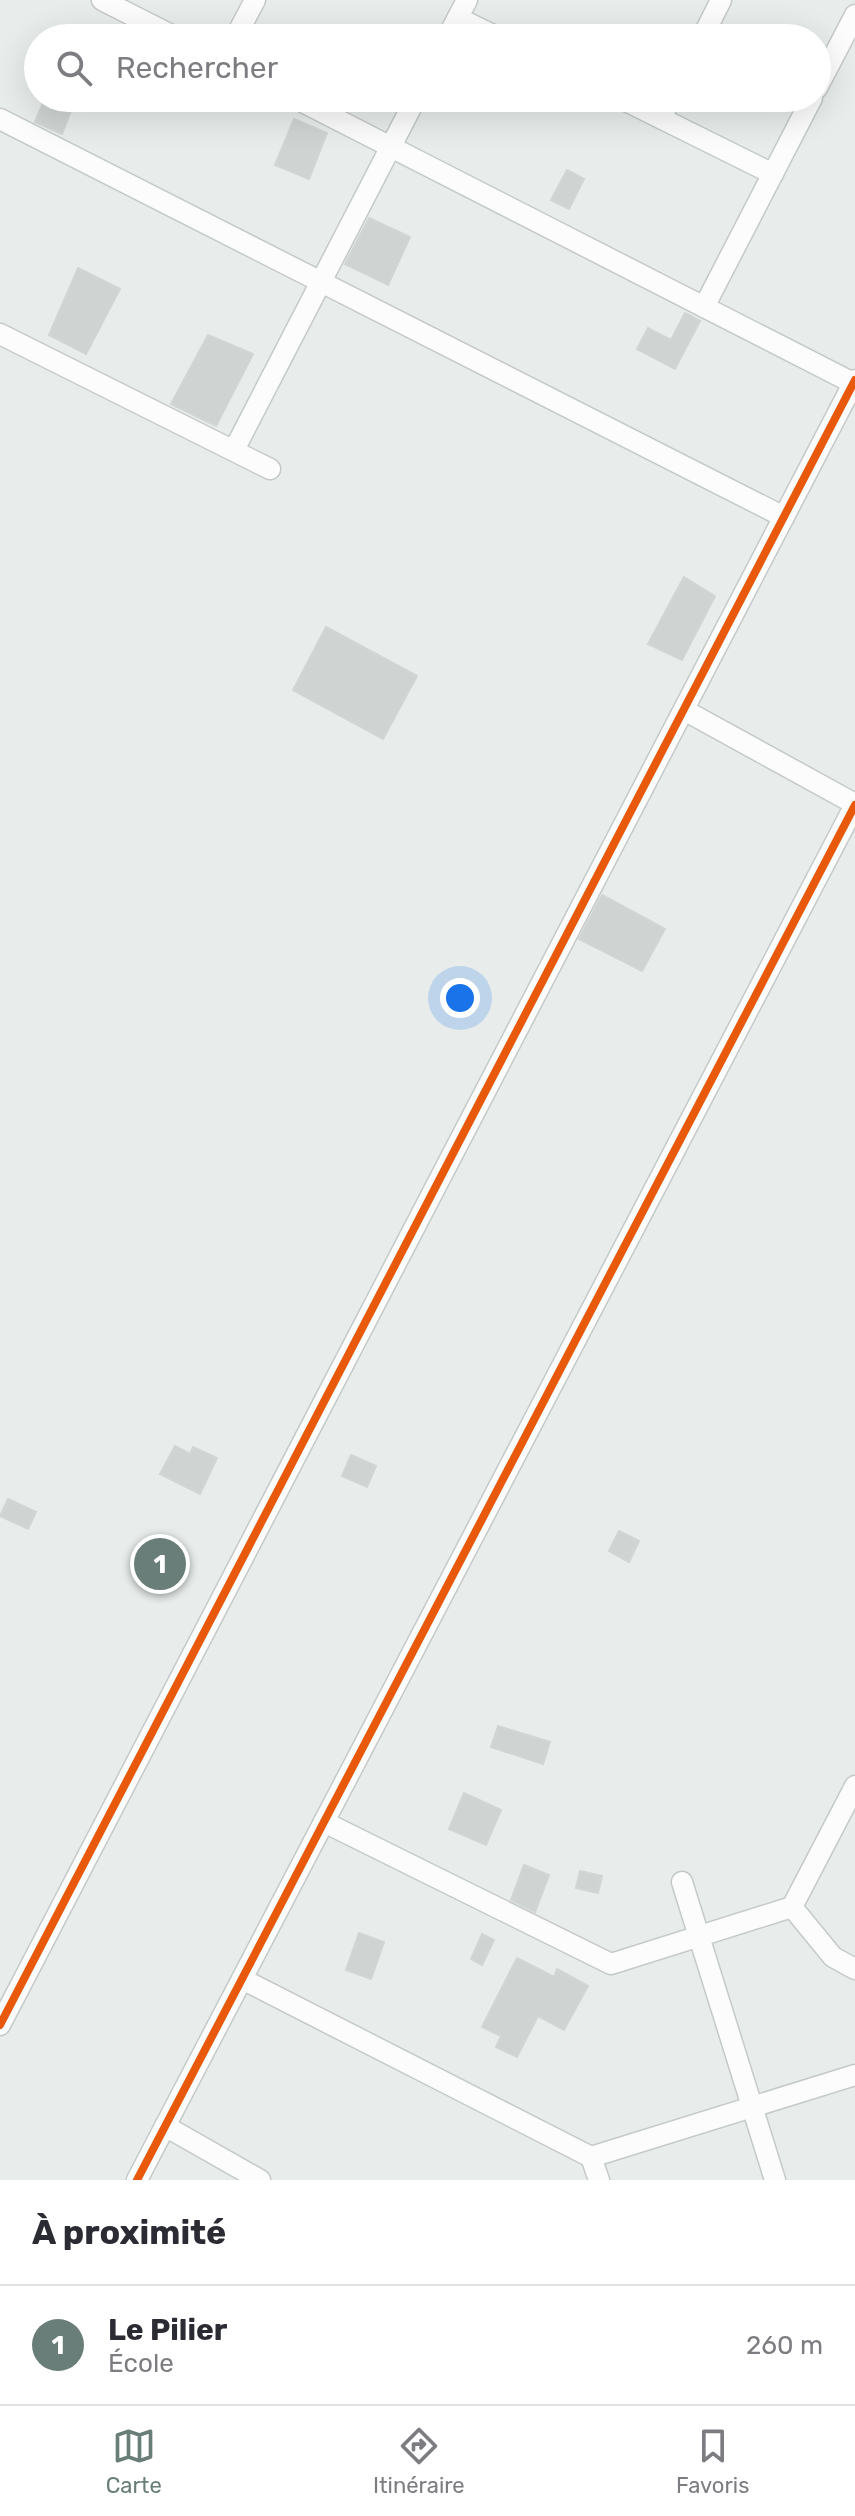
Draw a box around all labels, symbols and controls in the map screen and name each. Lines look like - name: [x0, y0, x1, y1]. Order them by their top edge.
- search box: [24, 24, 831, 112]
- icon: search: [52, 46, 96, 90]
- text: Rechercher: [116, 50, 278, 86]
- your location: [440, 978, 480, 1018]
- pin: 1: [134, 1534, 186, 1594]
- text: À proximité: [32, 2212, 226, 2253]
- text: Le Pilier: [108, 2312, 227, 2348]
- text: 1: [52, 2330, 64, 2361]
- text: 260 m: [746, 2330, 823, 2361]
- text: École: [108, 2348, 174, 2379]
- tab: Carte: [106, 2424, 162, 2499]
- tab: Itinéraire: [373, 2424, 465, 2499]
- tab: Favoris: [676, 2424, 749, 2499]

